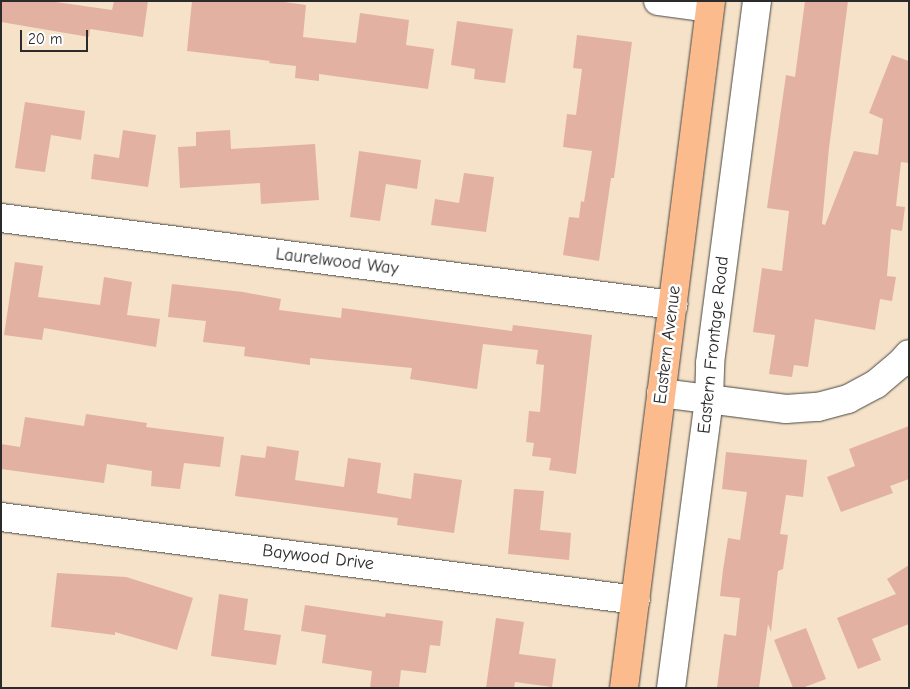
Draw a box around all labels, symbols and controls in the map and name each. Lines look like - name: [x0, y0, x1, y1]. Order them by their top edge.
- scale bar: [22, 20, 90, 52]
- text: 20 m: [28, 30, 62, 48]
- street label: Laurelwood Way: [274, 244, 400, 280]
- street label: Eastern Frontage Road: [694, 255, 734, 435]
- street label: Eastern Avenue: [650, 285, 686, 405]
- street label: Baywood Drive: [261, 540, 375, 576]

